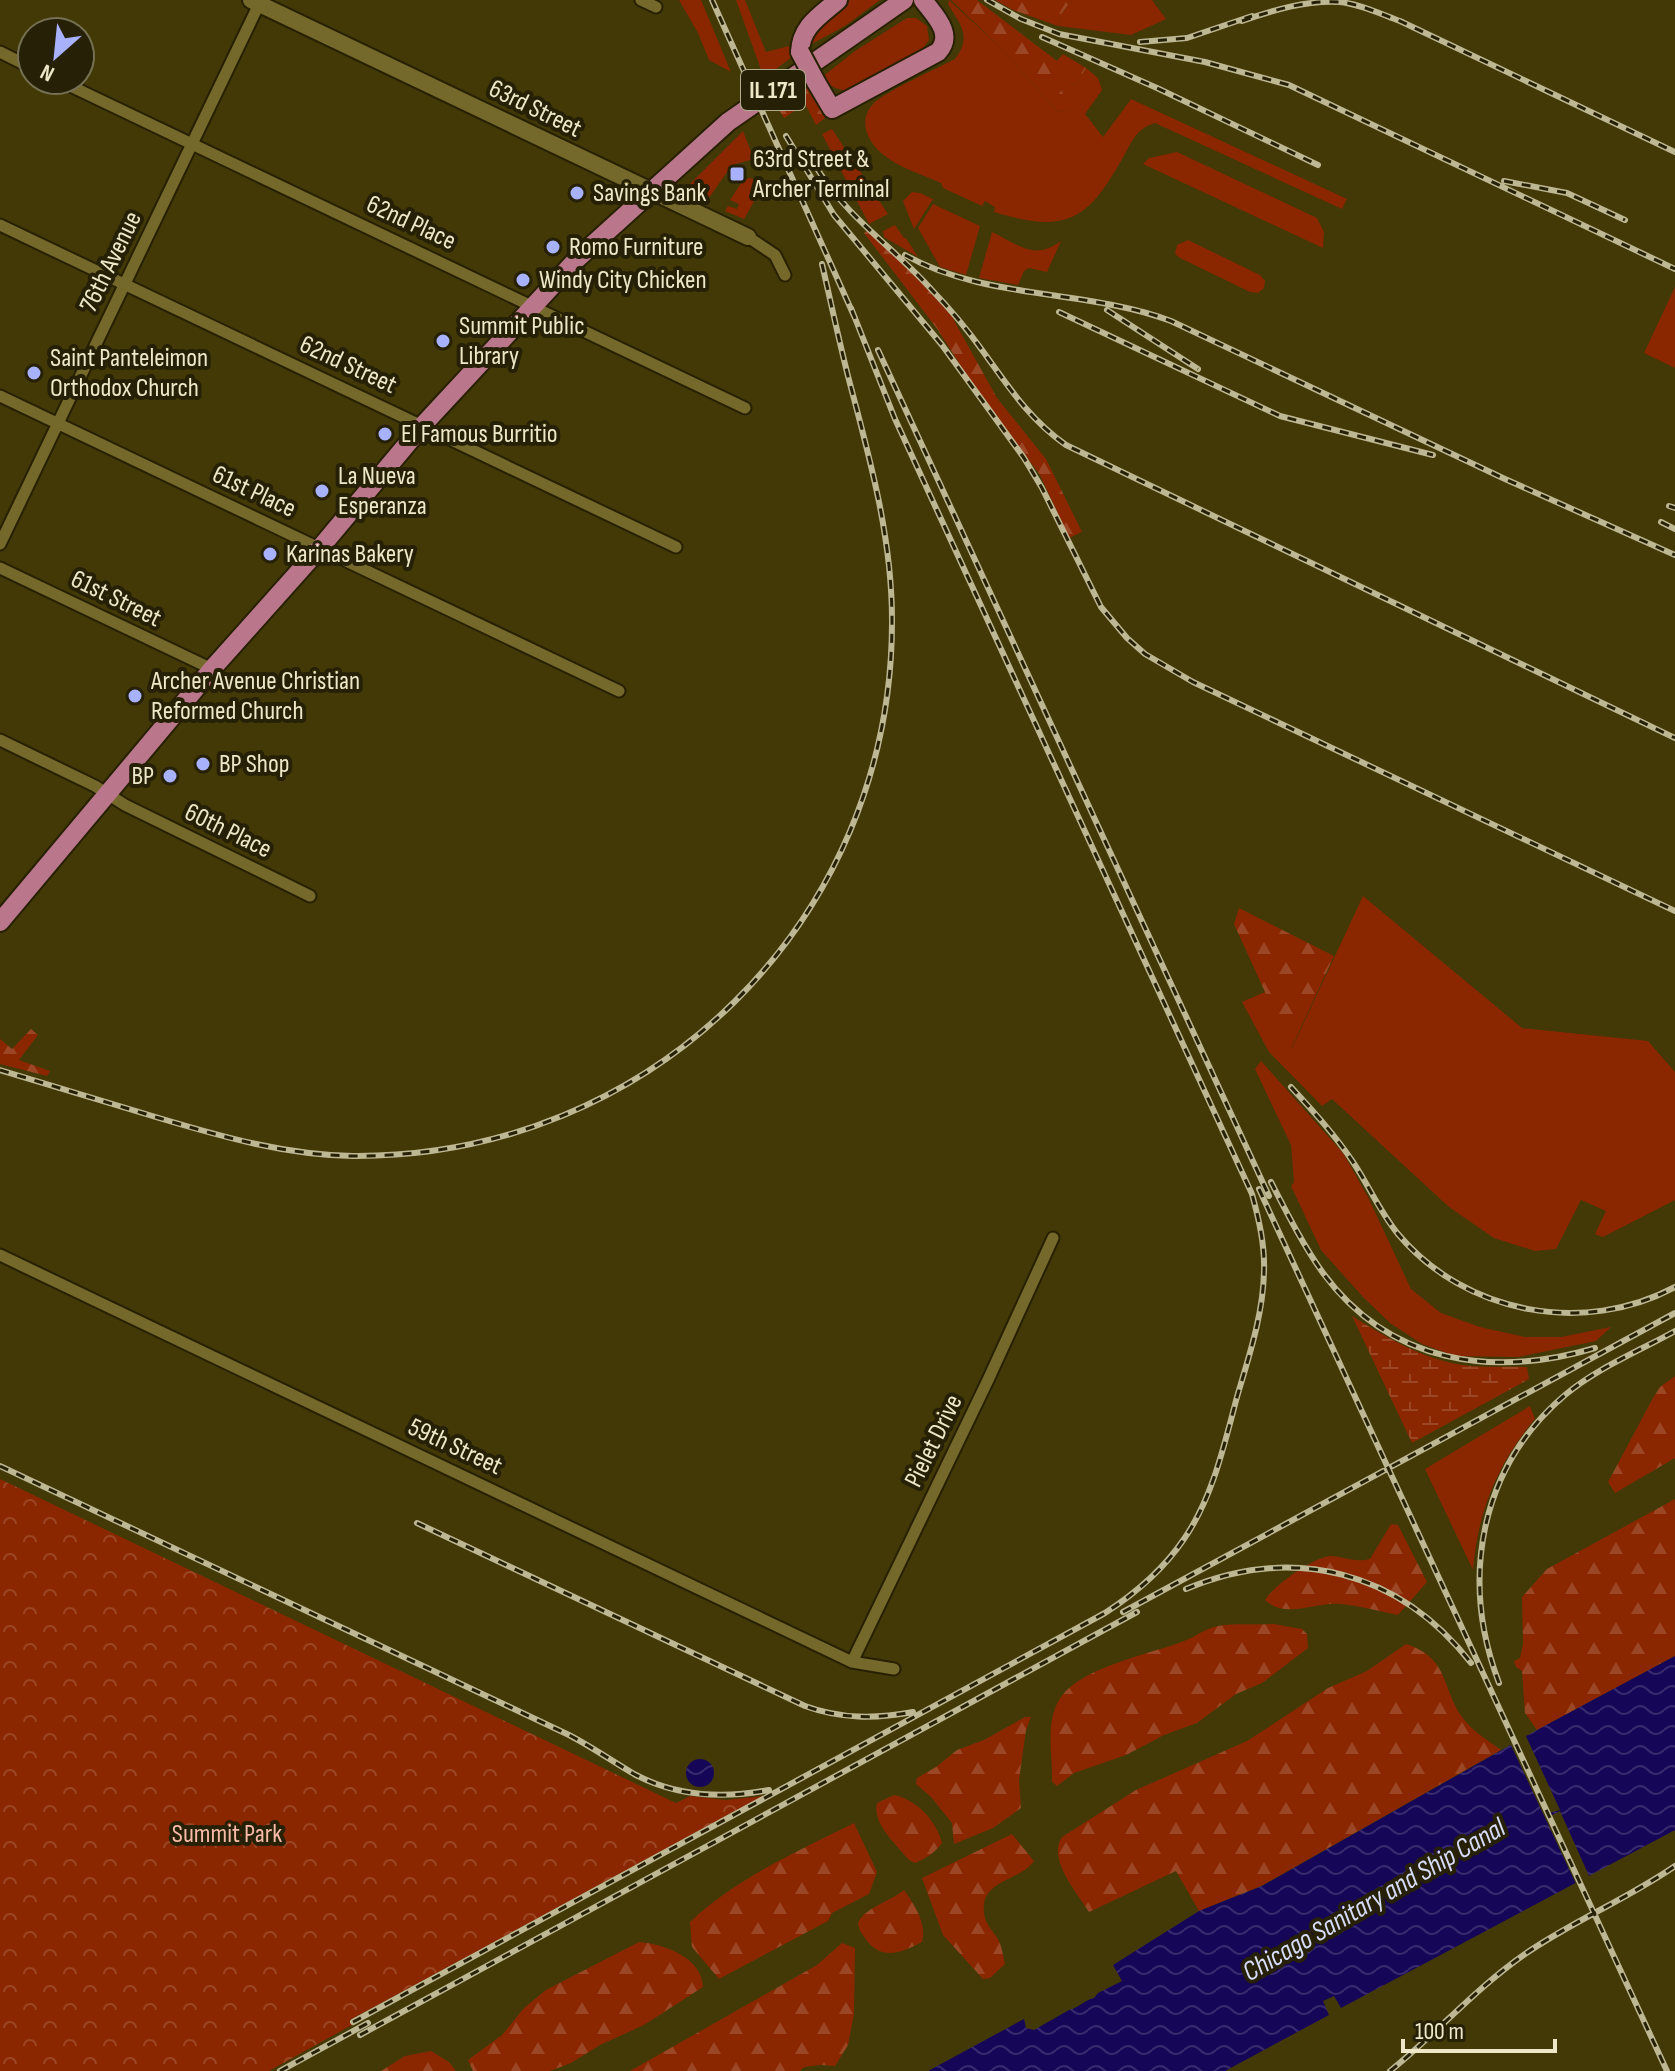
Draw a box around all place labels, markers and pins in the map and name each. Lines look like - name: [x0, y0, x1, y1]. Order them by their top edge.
- place label: 63rd Street & Archer Terminal: [752, 144, 890, 205]
- marker: 63rd Street & Archer Terminal: [728, 165, 746, 183]
- place label: Savings Bank: [593, 178, 707, 209]
- marker: Savings Bank: [568, 184, 586, 202]
- place label: Romo Furniture: [569, 232, 704, 263]
- marker: Romo Furniture: [544, 238, 562, 256]
- place label: Windy City Chicken: [539, 265, 707, 296]
- marker: Windy City Chicken: [514, 271, 532, 289]
- place label: Summit Public Library: [459, 311, 585, 372]
- marker: Summit Public Library: [434, 332, 452, 350]
- place label: Saint Panteleimon Orthodox Church: [50, 343, 208, 404]
- marker: Saint Panteleimon Orthodox Church: [25, 364, 43, 382]
- place label: El Famous Burritio: [401, 419, 558, 450]
- marker: El Famous Burritio: [376, 425, 394, 443]
- place label: La Nueva Esperanza: [338, 461, 427, 522]
- marker: La Nueva Esperanza: [313, 482, 331, 500]
- place label: Karinas Bakery: [286, 539, 414, 570]
- marker: Karinas Bakery: [261, 545, 279, 563]
- place label: Archer Avenue Christian Reformed Church: [150, 666, 360, 727]
- marker: Archer Avenue Christian Reformed Church: [126, 687, 144, 705]
- place label: BP Shop: [219, 749, 290, 780]
- marker: BP Shop: [194, 755, 212, 773]
- place label: BP: [131, 761, 154, 792]
- marker: BP: [161, 767, 179, 785]

